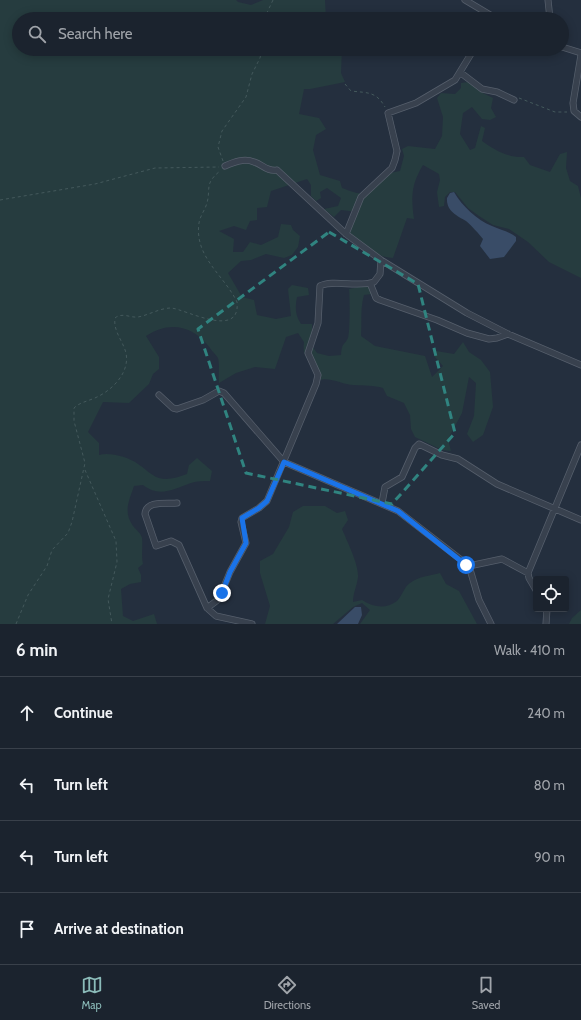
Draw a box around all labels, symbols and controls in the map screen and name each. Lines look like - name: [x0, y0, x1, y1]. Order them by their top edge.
- search box: [12, 12, 569, 56]
- icon: search: [26, 23, 48, 45]
- text: Search here: [58, 25, 133, 43]
- route start: [457, 556, 475, 574]
- map controls: [533, 576, 569, 612]
- button: locate: [533, 576, 569, 612]
- route end: [213, 584, 231, 602]
- text: 6 min: [16, 640, 58, 660]
- text: Walk · 410 m: [494, 642, 565, 658]
- icon: ahead: [16, 702, 38, 724]
- text: Continue: [54, 704, 113, 722]
- text: 240 m: [527, 705, 565, 721]
- icon: left: [16, 774, 38, 796]
- text: Turn left: [54, 776, 108, 794]
- text: 80 m: [534, 777, 565, 793]
- icon: left: [16, 846, 38, 868]
- text: Turn left: [54, 848, 108, 866]
- text: 90 m: [534, 849, 565, 865]
- icon: arrive: [16, 918, 38, 940]
- text: Arrive at destination: [54, 920, 184, 938]
- tab: Map: [81, 974, 103, 1012]
- tab: Directions: [264, 974, 311, 1012]
- tab: Saved: [472, 974, 500, 1012]

